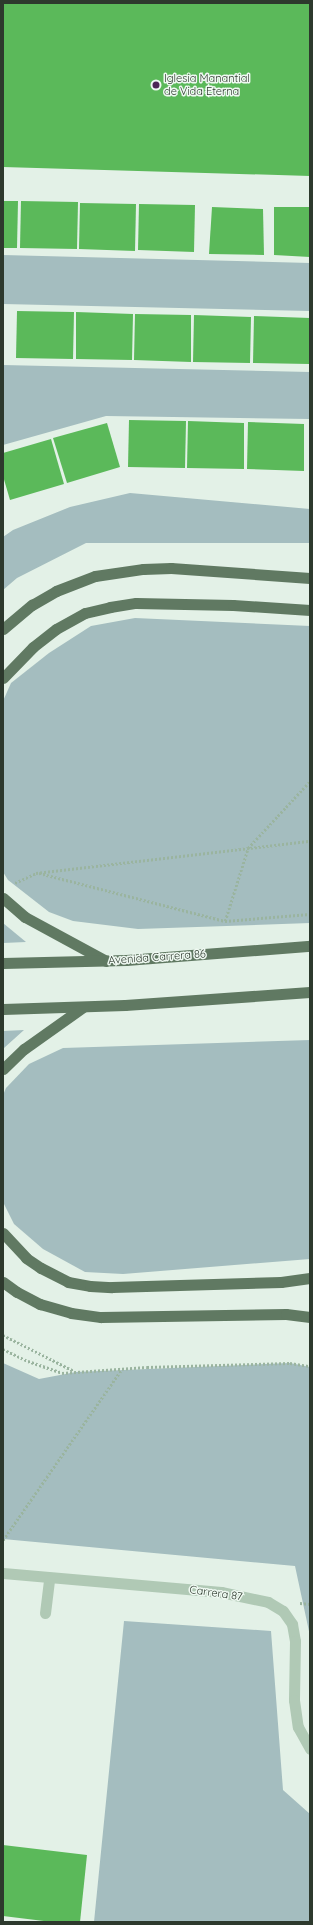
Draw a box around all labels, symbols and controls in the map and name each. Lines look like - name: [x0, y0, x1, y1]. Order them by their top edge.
- place label: Iglesia Manantial de Vida Eterna: [164, 72, 250, 98]
- marker: Iglesia Manantial de Vida Eterna: [151, 80, 161, 90]
- street label: Avenida Carrera 86: [108, 947, 206, 967]
- street label: Carrera 87: [189, 1583, 243, 1603]

